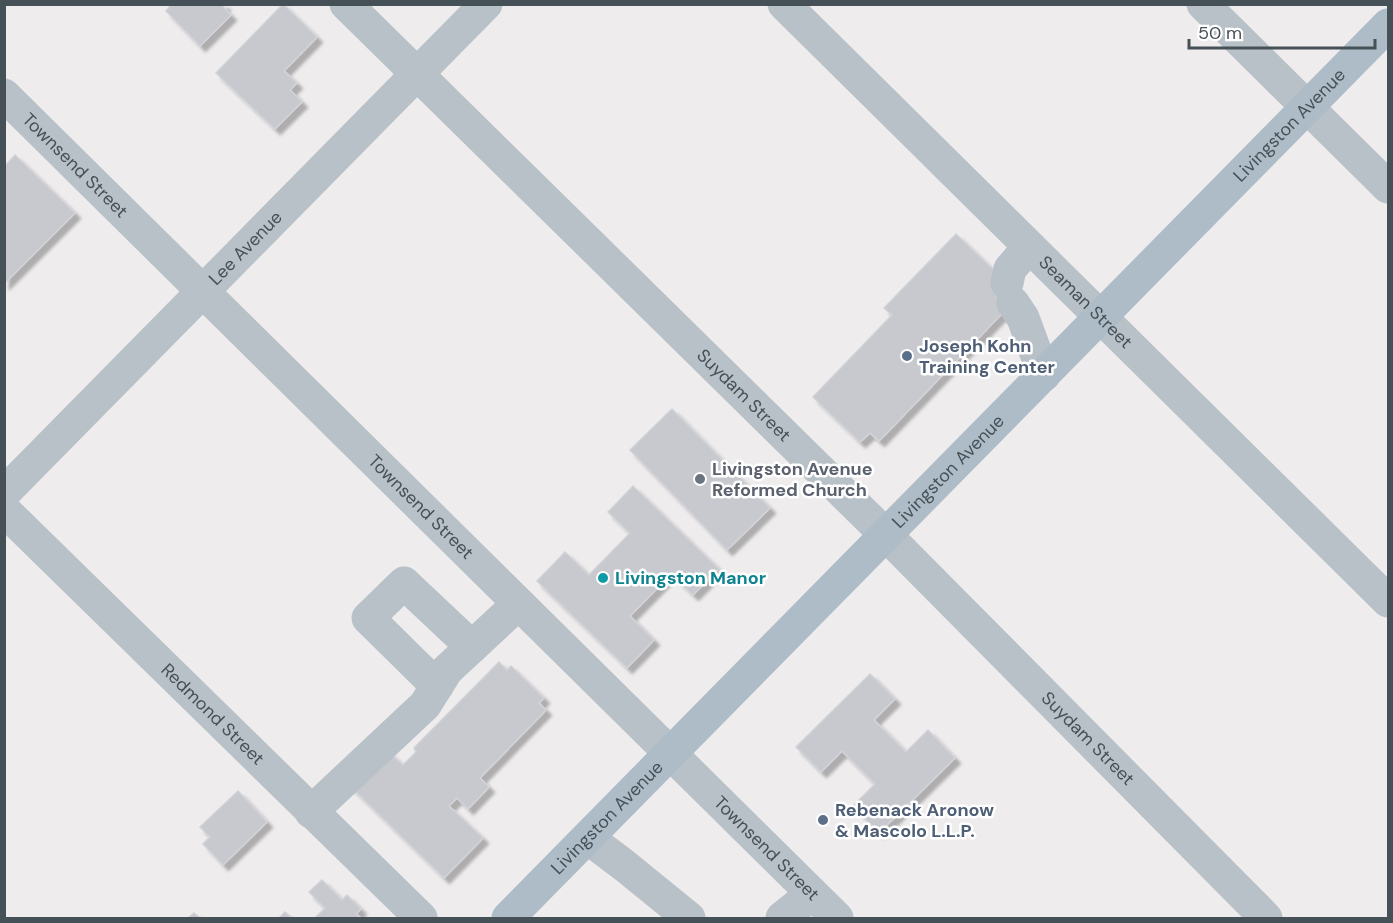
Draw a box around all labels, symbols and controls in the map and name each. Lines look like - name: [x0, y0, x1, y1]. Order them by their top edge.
- scale bar: [1189, 12, 1375, 50]
- text: 50 m: [1198, 21, 1242, 45]
- street label: Livingston Avenue: [1228, 63, 1351, 187]
- street label: Townsend Street: [17, 108, 133, 223]
- street label: Lee Avenue: [203, 206, 288, 290]
- street label: Seaman Street: [1034, 250, 1138, 354]
- place label: Joseph Kohn Training Center: [919, 334, 1055, 379]
- street label: Suydam Street: [692, 344, 796, 447]
- marker: Joseph Kohn Training Center: [900, 349, 914, 363]
- street label: Livingston Avenue: [887, 409, 1009, 533]
- street label: Townsend Street: [363, 449, 479, 564]
- place label: Livingston Avenue Reformed Church: [712, 457, 873, 502]
- marker: Livingston Avenue Reformed Church: [693, 472, 707, 486]
- place label: Livingston Manor: [615, 566, 766, 590]
- marker: Livingston Manor: [596, 571, 610, 585]
- street label: Redmond Street: [156, 658, 270, 770]
- street label: Suydam Street: [1036, 686, 1140, 791]
- street label: Livingston Avenue: [546, 756, 668, 880]
- street label: Townsend Street: [708, 791, 825, 906]
- place label: Rebenack Aronow & Mascolo L.L.P.: [835, 798, 994, 843]
- marker: Rebenack Aronow & Mascolo L.L.P.: [816, 813, 830, 827]

